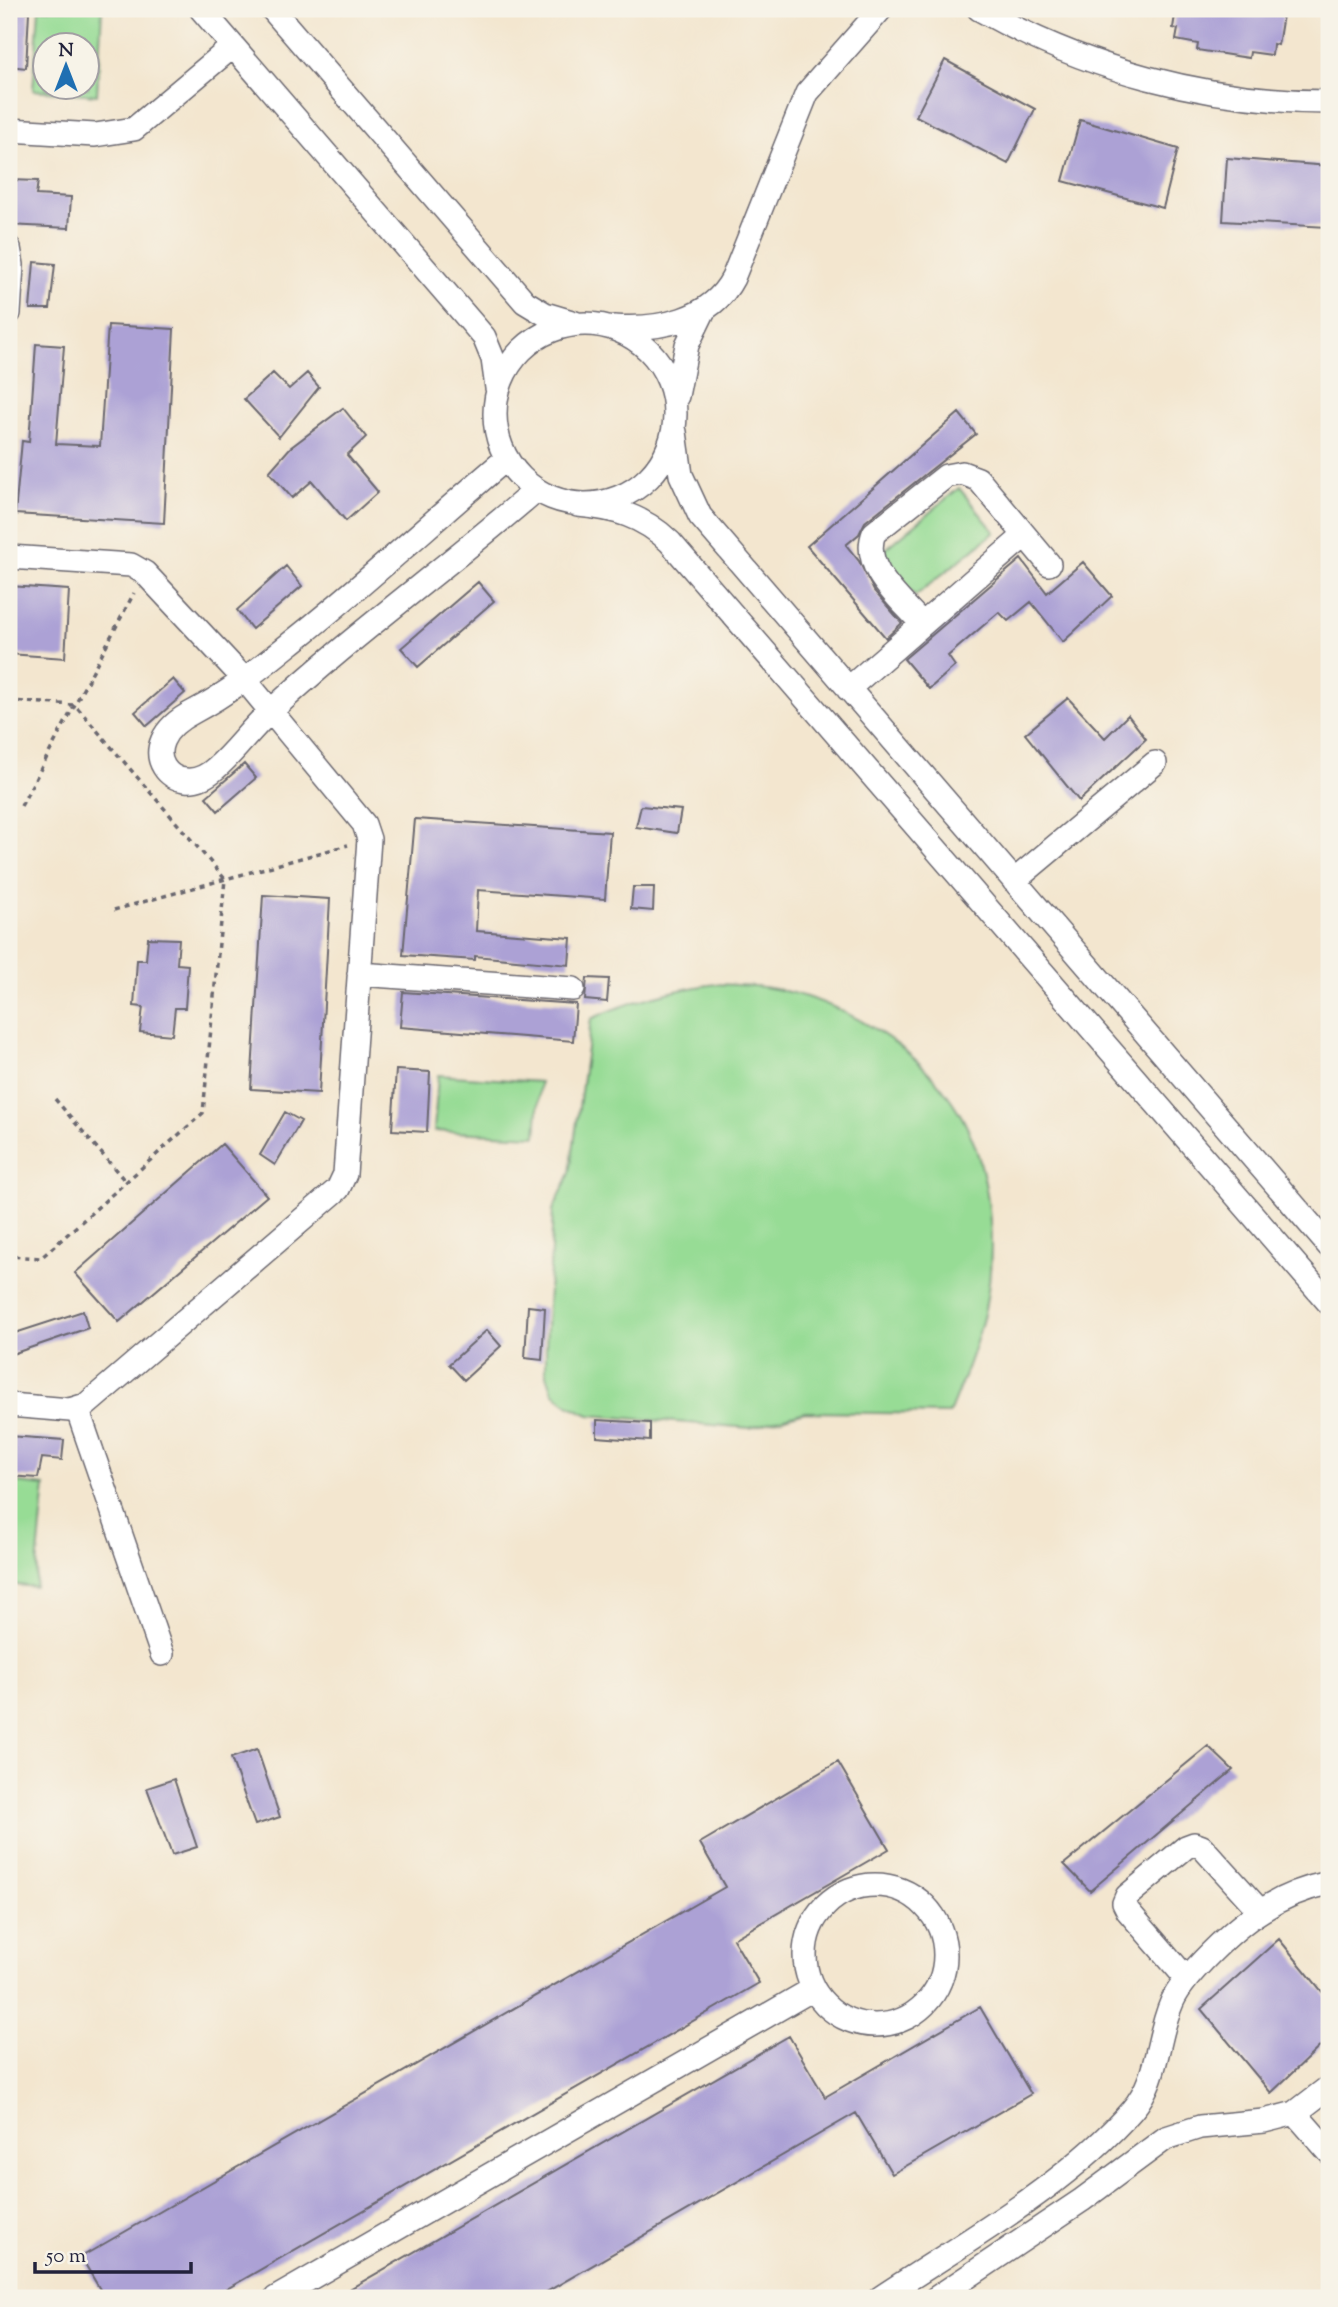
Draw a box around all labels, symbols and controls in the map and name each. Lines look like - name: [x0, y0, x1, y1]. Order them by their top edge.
- north arrow: [32, 32, 102, 102]
- text: N: [58, 38, 74, 65]
- scale bar: [35, 2230, 191, 2274]
- text: 50 m: [45, 2242, 86, 2272]

